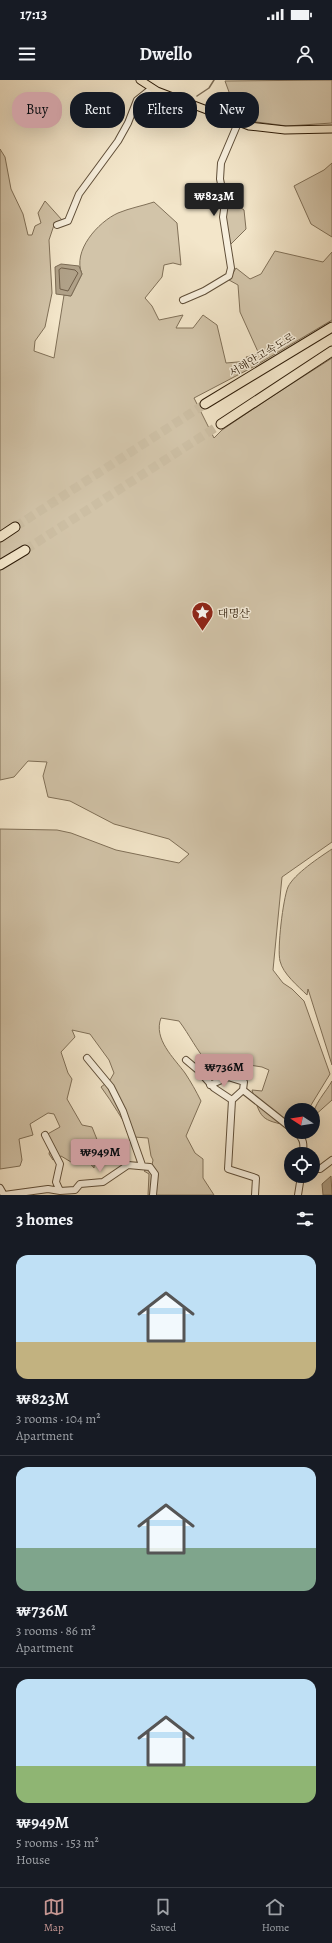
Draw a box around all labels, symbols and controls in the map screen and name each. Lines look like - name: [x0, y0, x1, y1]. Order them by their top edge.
- text: 17:13: [20, 4, 47, 24]
- text: Dwello: [140, 42, 192, 66]
- icon: menu: [16, 43, 38, 65]
- icon: person: [294, 43, 316, 65]
- chip: Buy: [12, 92, 62, 128]
- chip: Rent: [70, 92, 125, 128]
- chip: Filters: [133, 92, 197, 128]
- chip: New: [205, 92, 259, 128]
- pin: ₩823M: [186, 183, 242, 217]
- text: ₩823M: [194, 187, 234, 204]
- street label: 서해안고속도로: [226, 329, 298, 381]
- place icon: 대명산: [190, 600, 216, 633]
- place label: 대명산: [218, 606, 250, 621]
- pin: ₩736M: [196, 1054, 252, 1088]
- text: ₩736M: [204, 1058, 244, 1075]
- north arrow: [284, 1103, 320, 1139]
- map controls: [284, 1103, 320, 1183]
- pin: ₩949M: [72, 1139, 128, 1173]
- text: ₩949M: [80, 1143, 120, 1160]
- button: locate: [284, 1147, 320, 1183]
- text: 3 homes: [16, 1208, 73, 1231]
- icon: filters: [294, 1208, 316, 1230]
- icon: home: [130, 1281, 202, 1353]
- text: ₩823M: [16, 1387, 69, 1410]
- text: 3 rooms · 104 m²: [16, 1410, 100, 1427]
- text: Apartment: [16, 1427, 74, 1444]
- icon: home: [130, 1493, 202, 1565]
- text: ₩736M: [16, 1599, 68, 1622]
- text: 3 rooms · 86 m²: [16, 1622, 96, 1639]
- text: Apartment: [16, 1639, 74, 1656]
- icon: home: [130, 1705, 202, 1777]
- text: ₩949M: [16, 1811, 69, 1834]
- text: 5 rooms · 153 m²: [16, 1834, 99, 1851]
- text: House: [16, 1851, 50, 1868]
- tab: Map: [43, 1896, 65, 1935]
- tab: Saved: [150, 1896, 176, 1935]
- tab: Home: [262, 1896, 289, 1935]

